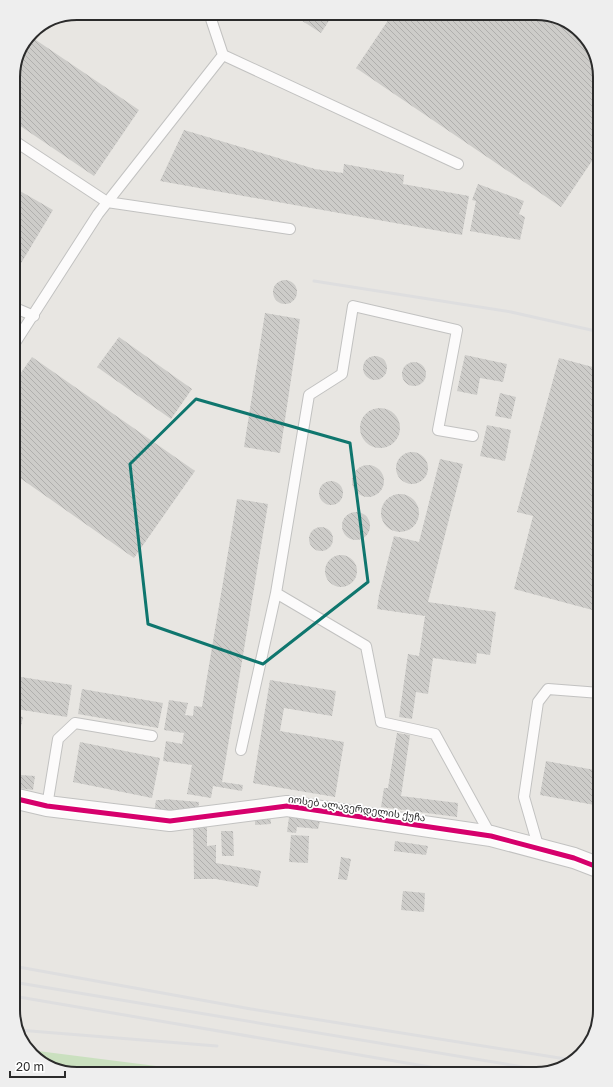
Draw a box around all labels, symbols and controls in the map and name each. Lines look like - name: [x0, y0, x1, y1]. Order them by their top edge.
- street label: იოსებ ალავერდელის ქუჩა: [287, 792, 426, 825]
- scale bar: [10, 1053, 65, 1079]
- text: 20 m: [16, 1059, 44, 1074]

